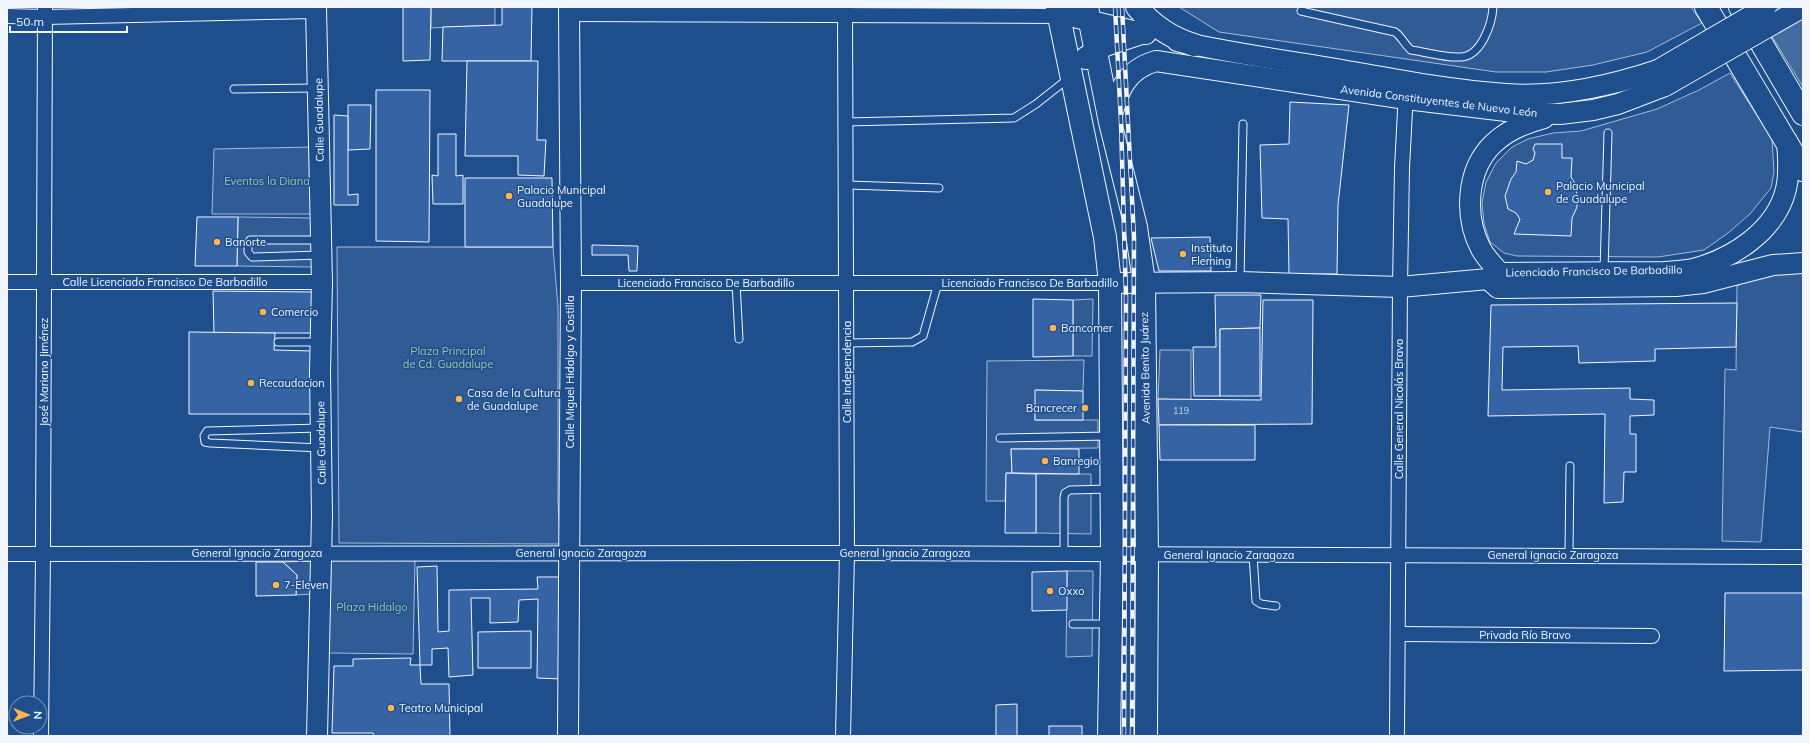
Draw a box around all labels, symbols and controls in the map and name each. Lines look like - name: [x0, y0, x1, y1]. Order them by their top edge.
- scale bar: [10, 8, 127, 34]
- text: 50 m: [16, 14, 44, 29]
- street label: Calle Guadalupe: [311, 78, 327, 162]
- street label: Avenida Constituyentes de Nuevo León: [1340, 82, 1538, 120]
- park label: Eventos la Diana: [224, 174, 310, 188]
- place label: Palacio Municipal de Guadalupe: [1556, 179, 1645, 206]
- place label: Palacio Municipal Guadalupe: [517, 183, 606, 210]
- marker: Palacio Municipal de Guadalupe: [1543, 187, 1553, 197]
- marker: Palacio Municipal Guadalupe: [504, 191, 514, 201]
- place label: Banorte: [225, 235, 266, 249]
- marker: Banorte: [212, 237, 222, 247]
- place label: Instituto Fleming: [1191, 241, 1232, 268]
- marker: Instituto Fleming: [1178, 249, 1188, 259]
- street label: Licenciado Francisco De Barbadillo: [1505, 262, 1683, 280]
- street label: Calle Licenciado Francisco De Barbadillo: [63, 275, 267, 289]
- street label: Licenciado Francisco De Barbadillo: [618, 276, 794, 290]
- street label: Licenciado Francisco De Barbadillo: [942, 276, 1118, 290]
- street label: Calle Miguel Hidalgo y Costilla: [563, 295, 577, 449]
- place label: Comercio: [271, 305, 318, 319]
- marker: Comercio: [258, 307, 268, 317]
- street label: Avenida Benito Juárez: [1137, 311, 1153, 424]
- street label: José Mariano Jiménez: [37, 317, 51, 427]
- street label: Calle Independencia: [840, 321, 854, 423]
- place label: Bancomer: [1061, 321, 1113, 335]
- marker: Bancomer: [1048, 323, 1058, 333]
- street label: Calle General Nicolás Bravo: [1392, 339, 1406, 479]
- park label: Plaza Principal de Cd. Guadalupe: [403, 344, 493, 371]
- place label: Recaudacion: [259, 376, 325, 390]
- marker: Recaudacion: [246, 378, 256, 388]
- place label: Casa de la Cultura de Guadalupe: [467, 386, 561, 413]
- marker: Casa de la Cultura de Guadalupe: [454, 394, 464, 404]
- street label: Calle Guadalupe: [313, 401, 329, 485]
- place label: Bancrecer: [1026, 401, 1077, 415]
- marker: Bancrecer: [1080, 403, 1090, 413]
- house number: 119: [1173, 405, 1189, 416]
- place label: Banregio: [1053, 454, 1099, 468]
- marker: Banregio: [1040, 456, 1050, 466]
- street label: General Ignacio Zaragoza: [192, 546, 322, 560]
- street label: General Ignacio Zaragoza: [516, 546, 646, 560]
- street label: General Ignacio Zaragoza: [840, 546, 970, 560]
- street label: General Ignacio Zaragoza: [1164, 548, 1294, 562]
- street label: General Ignacio Zaragoza: [1488, 548, 1618, 562]
- place label: 7-Eleven: [284, 578, 329, 592]
- marker: 7-Eleven: [271, 580, 281, 590]
- place label: Oxxo: [1058, 584, 1084, 598]
- marker: Oxxo: [1045, 586, 1055, 596]
- park label: Plaza Hidalgo: [336, 600, 408, 614]
- street label: Privada Río Bravo: [1479, 628, 1571, 642]
- north arrow: [8, 695, 48, 735]
- place label: Teatro Municipal: [399, 701, 483, 715]
- marker: Teatro Municipal: [386, 703, 396, 713]
- text: N: [31, 711, 45, 719]

